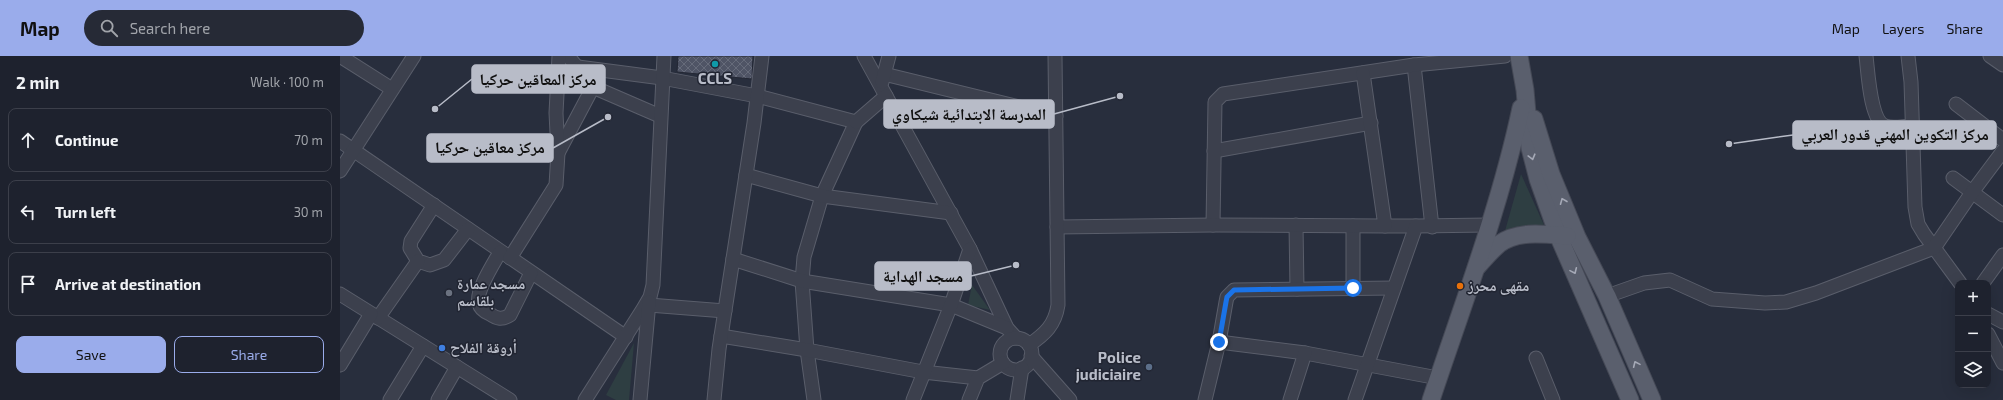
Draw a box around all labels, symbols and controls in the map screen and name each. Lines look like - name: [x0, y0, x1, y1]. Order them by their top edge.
- search box: [84, 10, 364, 46]
- text: Map: [20, 17, 60, 40]
- icon: search: [98, 17, 120, 39]
- text: Search here: [130, 19, 210, 37]
- text: Map: [1832, 20, 1860, 37]
- text: Layers: [1882, 20, 1924, 37]
- text: Share: [1946, 20, 1983, 37]
- marker: CCLS: [710, 59, 720, 69]
- callout: مركز المعاقين حركيا: [472, 65, 605, 93]
- text: مركز المعاقين حركيا: [480, 69, 596, 89]
- place label: CCLS: [698, 69, 732, 87]
- text: 2 min: [16, 72, 59, 92]
- text: Walk · 100 m: [250, 74, 324, 90]
- callout: المدرسة الابتدائية شيكاوي: [884, 100, 1054, 128]
- text: المدرسة الابتدائية شيكاوي: [892, 104, 1046, 127]
- callout: مركز التكوين المهني قدور العربي: [1793, 121, 1996, 149]
- text: مركز التكوين المهني قدور العربي: [1801, 124, 1989, 147]
- icon: ahead: [17, 129, 39, 151]
- text: Continue: [55, 131, 118, 149]
- text: 70 m: [294, 132, 323, 148]
- callout: مركز معاقين حركيا: [427, 134, 553, 162]
- text: مركز معاقين حركيا: [435, 137, 545, 157]
- one-way arrow: [1527, 153, 1536, 160]
- one-way arrow: [1559, 198, 1567, 205]
- icon: left: [17, 201, 39, 223]
- text: Turn left: [55, 203, 116, 221]
- text: 30 m: [294, 204, 323, 220]
- callout: مسجد الهداية: [875, 262, 971, 290]
- text: مسجد الهداية: [883, 266, 963, 286]
- one-way arrow: [1569, 267, 1577, 274]
- icon: arrive: [17, 273, 39, 295]
- place label: مسجد عمارة بلقاسم: [457, 274, 525, 311]
- text: Arrive at destination: [55, 275, 201, 293]
- place label: مقهى محرز: [1467, 276, 1529, 295]
- route start: [1344, 279, 1362, 297]
- map controls: [1955, 280, 1991, 388]
- button: +: [1955, 280, 1991, 316]
- marker: مقهى محرز: [1455, 281, 1465, 291]
- marker: مسجد عمارة بلقاسم: [444, 288, 454, 298]
- button: −: [1955, 316, 1991, 352]
- route end: [1210, 333, 1228, 351]
- button: Save: [16, 336, 166, 373]
- button: Share: [174, 336, 324, 373]
- place label: أروقة الفلاح: [450, 338, 517, 357]
- marker: أروقة الفلاح: [437, 343, 447, 353]
- place label: Police judiciaire: [1076, 348, 1141, 383]
- button: layers: [1955, 352, 1991, 388]
- one-way arrow: [1633, 361, 1641, 368]
- marker: Police judiciaire: [1144, 362, 1154, 372]

